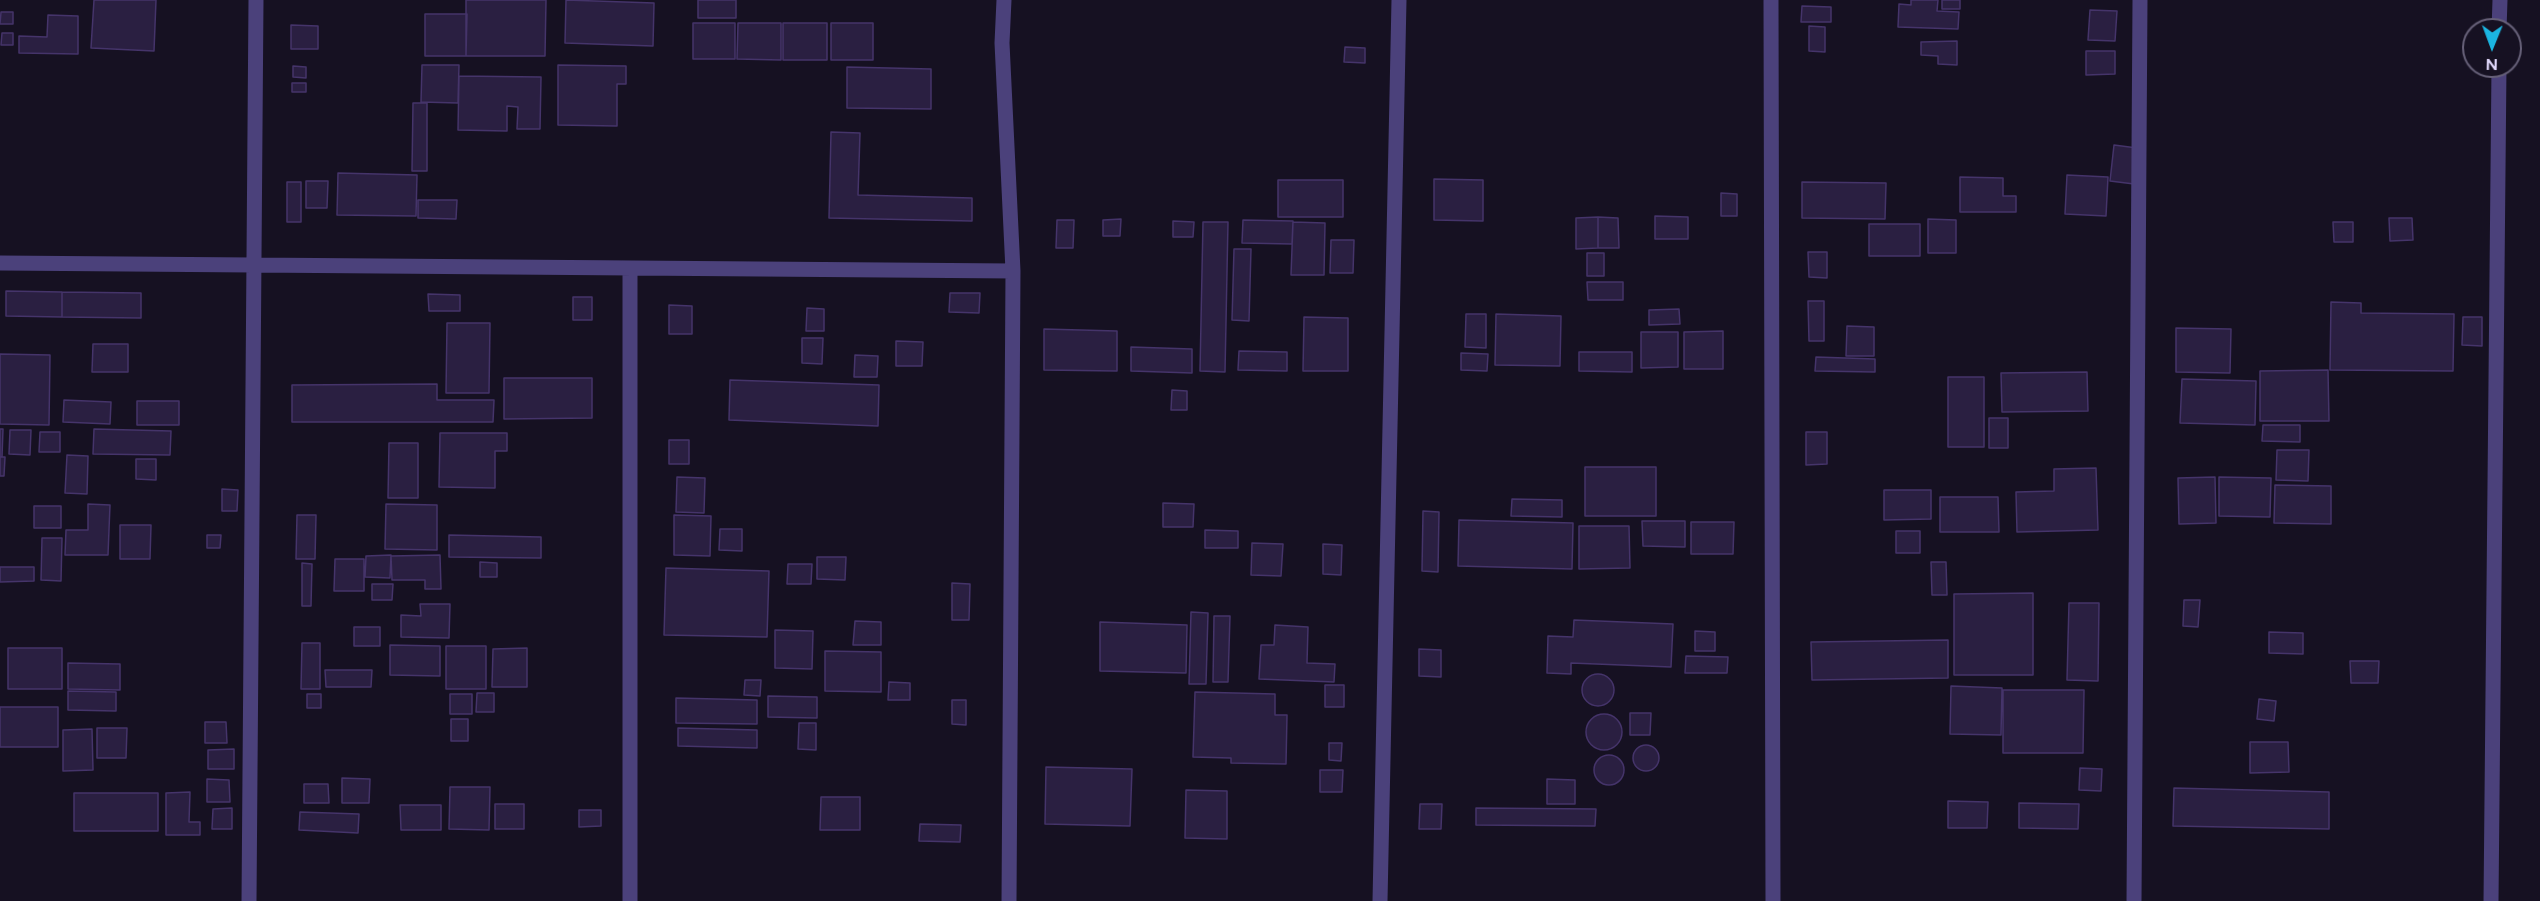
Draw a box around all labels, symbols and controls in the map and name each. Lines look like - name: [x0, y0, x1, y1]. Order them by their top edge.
- north arrow: [2462, 18, 2522, 78]
- text: N: [2485, 55, 2498, 74]

